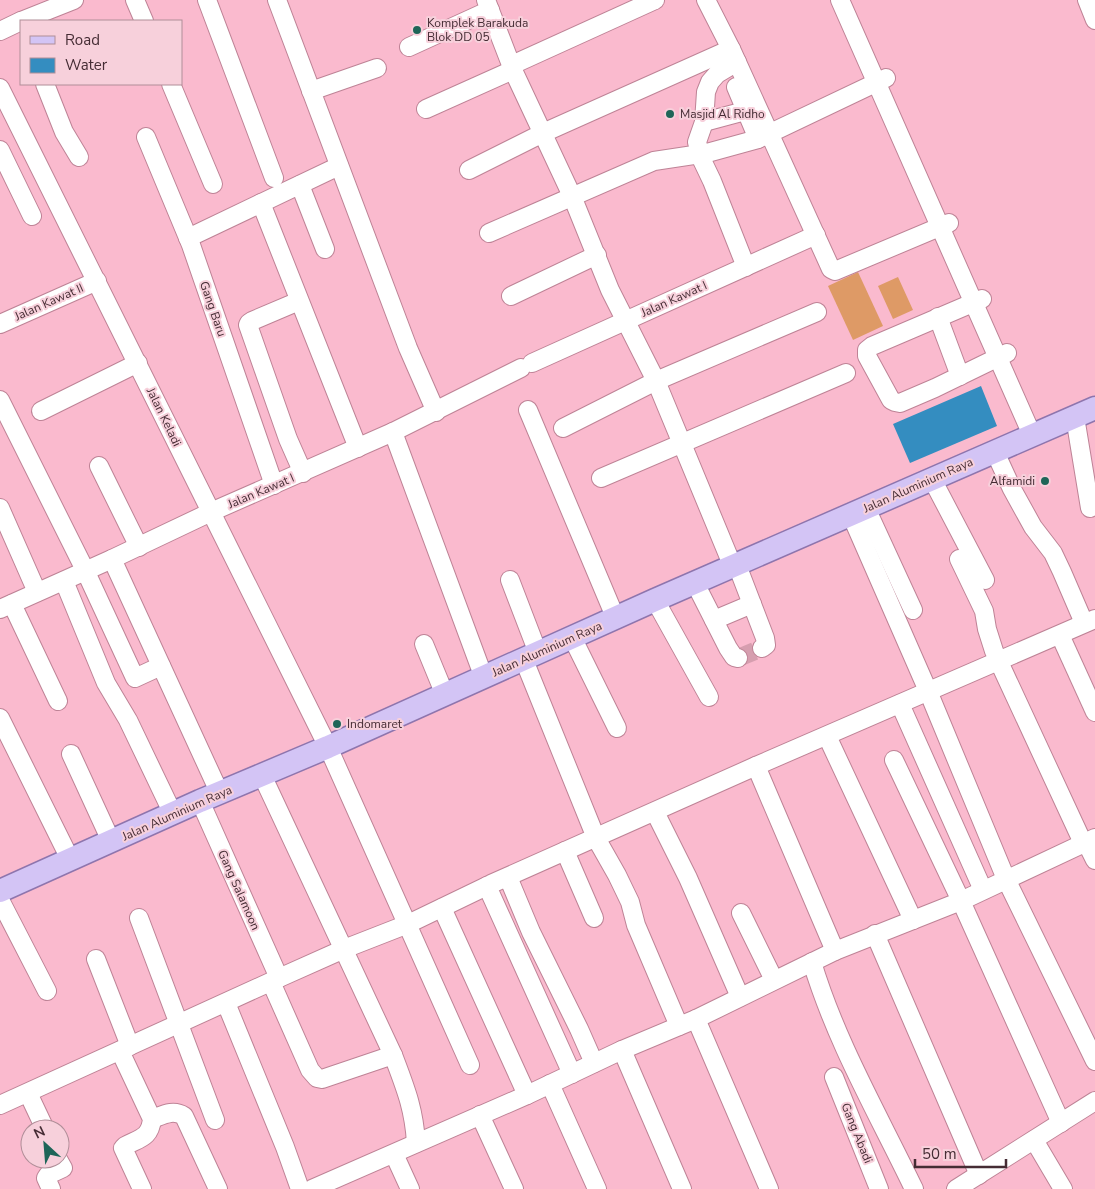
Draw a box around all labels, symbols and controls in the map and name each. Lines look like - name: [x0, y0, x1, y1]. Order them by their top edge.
- place label: Komplek Barakuda Blok DD 05: [427, 15, 528, 45]
- legend: [20, 20, 182, 85]
- marker: Komplek Barakuda Blok DD 05: [411, 24, 423, 36]
- text: Road: [65, 30, 100, 50]
- text: Water: [65, 55, 108, 75]
- place label: Masjid Al Ridho: [680, 106, 765, 122]
- marker: Masjid Al Ridho: [664, 108, 676, 120]
- street label: Jalan Kawat I: [638, 277, 709, 321]
- street label: Gang Baru: [196, 279, 230, 339]
- street label: Jalan Kawat II: [11, 280, 86, 325]
- street label: Jalan Keladi: [142, 384, 185, 449]
- street label: Jalan Aluminium Raya: [860, 454, 975, 517]
- street label: Jalan Kawat I: [224, 470, 297, 513]
- place label: Alfamidi: [990, 473, 1035, 489]
- marker: Alfamidi: [1039, 475, 1051, 487]
- street label: Jalan Aluminium Raya: [489, 618, 604, 681]
- place label: Indomaret: [347, 716, 403, 732]
- marker: Indomaret: [331, 718, 343, 730]
- street label: Jalan Aluminium Raya: [119, 782, 234, 845]
- street label: Gang Salamoon: [214, 847, 264, 933]
- street label: Gang Abadi: [838, 1100, 876, 1166]
- north arrow: [20, 1119, 70, 1169]
- text: N: [31, 1122, 48, 1144]
- scale bar: [915, 1136, 1006, 1168]
- text: 50 m: [922, 1144, 957, 1164]

